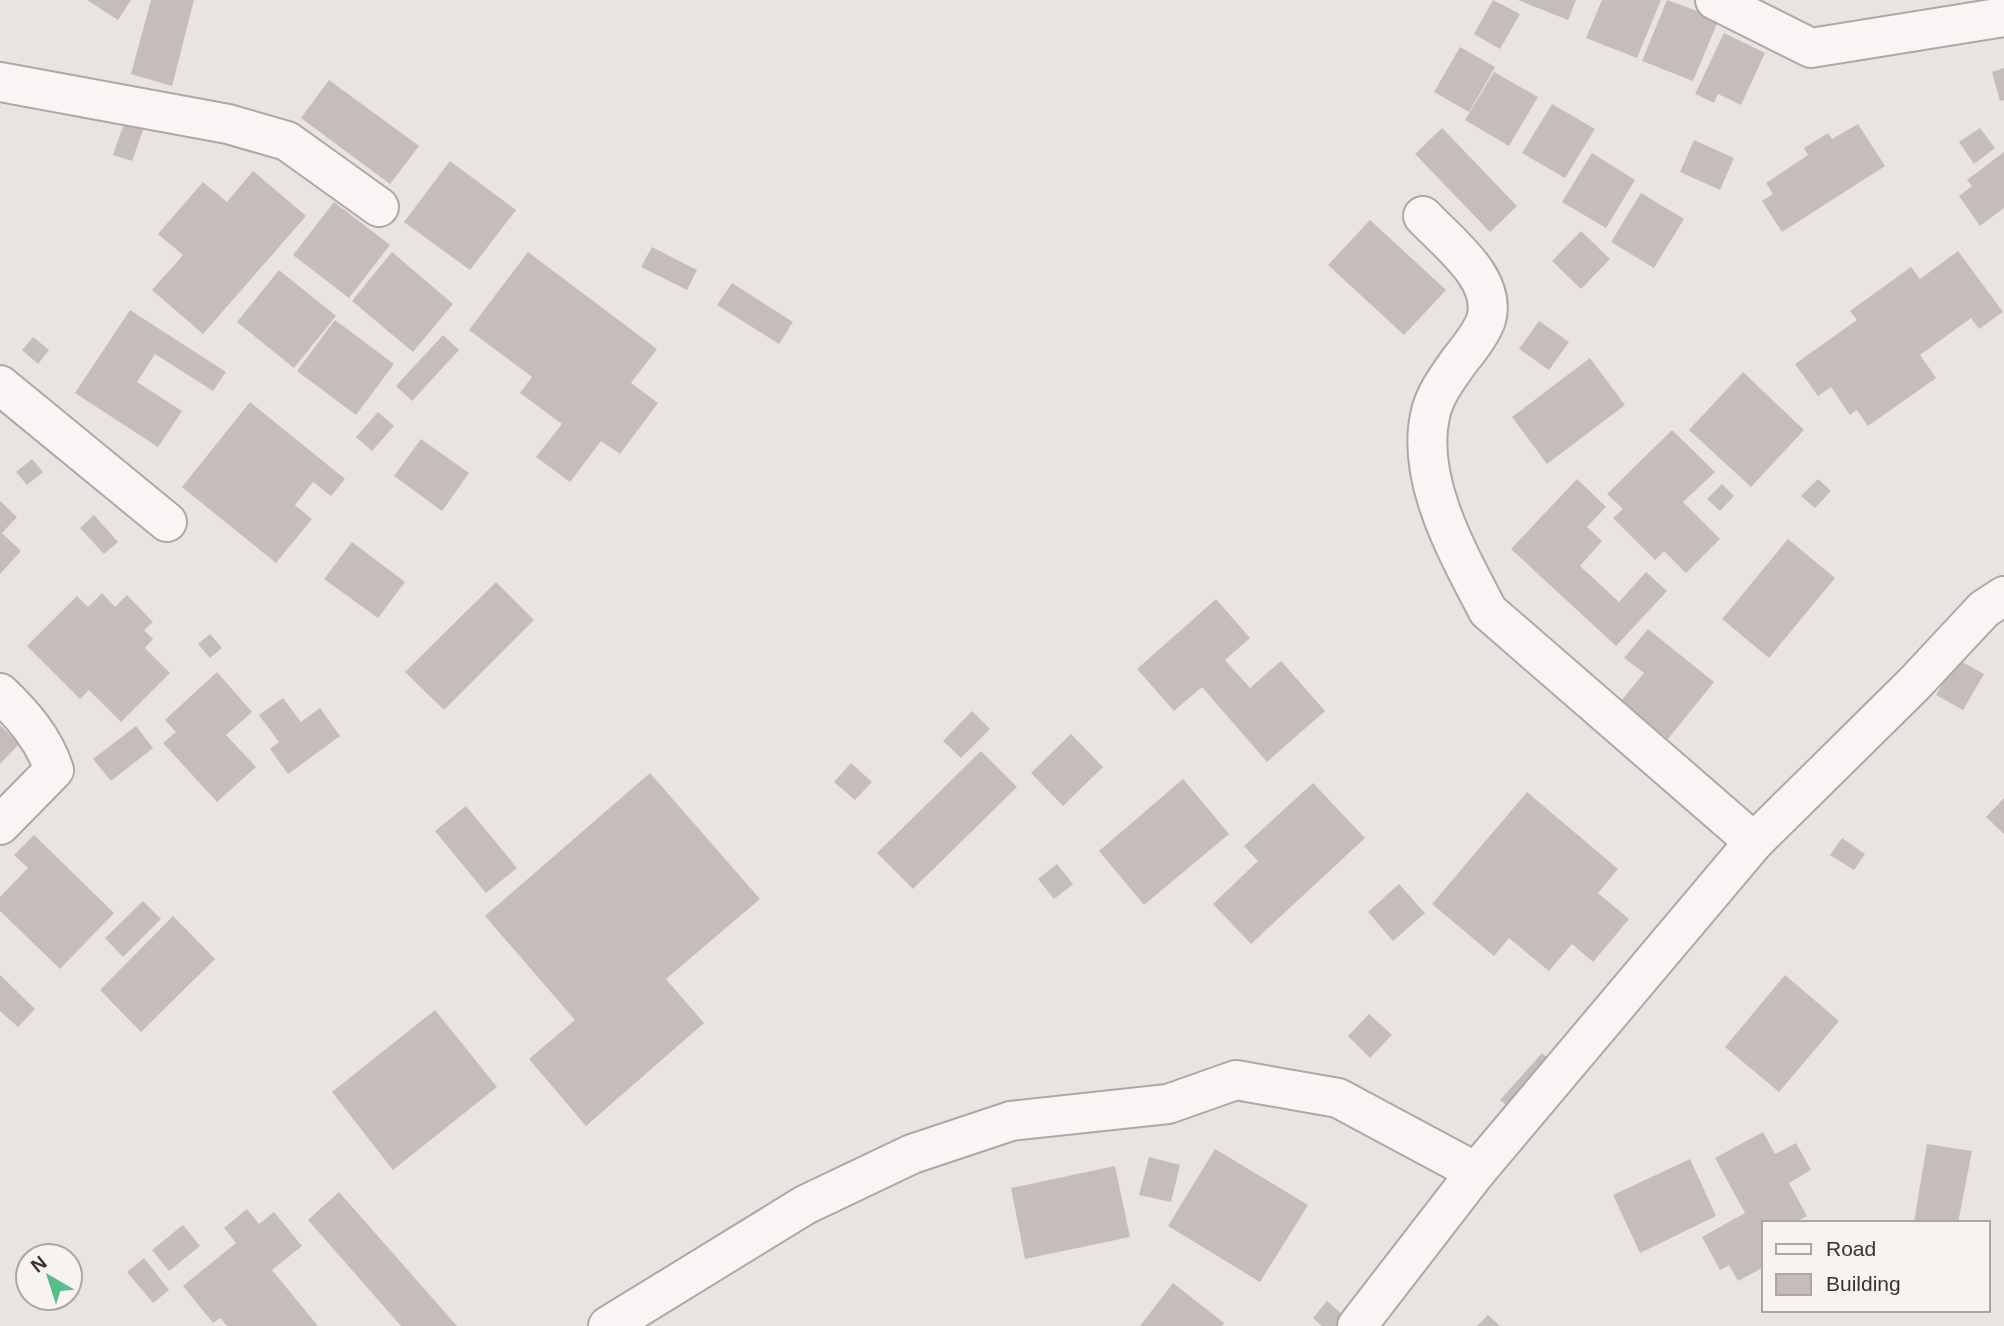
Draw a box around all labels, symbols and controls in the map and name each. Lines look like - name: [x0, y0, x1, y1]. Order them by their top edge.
- legend: [1762, 1221, 1990, 1312]
- text: Road: [1826, 1237, 1876, 1260]
- north arrow: [14, 1242, 84, 1312]
- text: N: [27, 1252, 51, 1277]
- text: Building: [1826, 1272, 1901, 1295]

